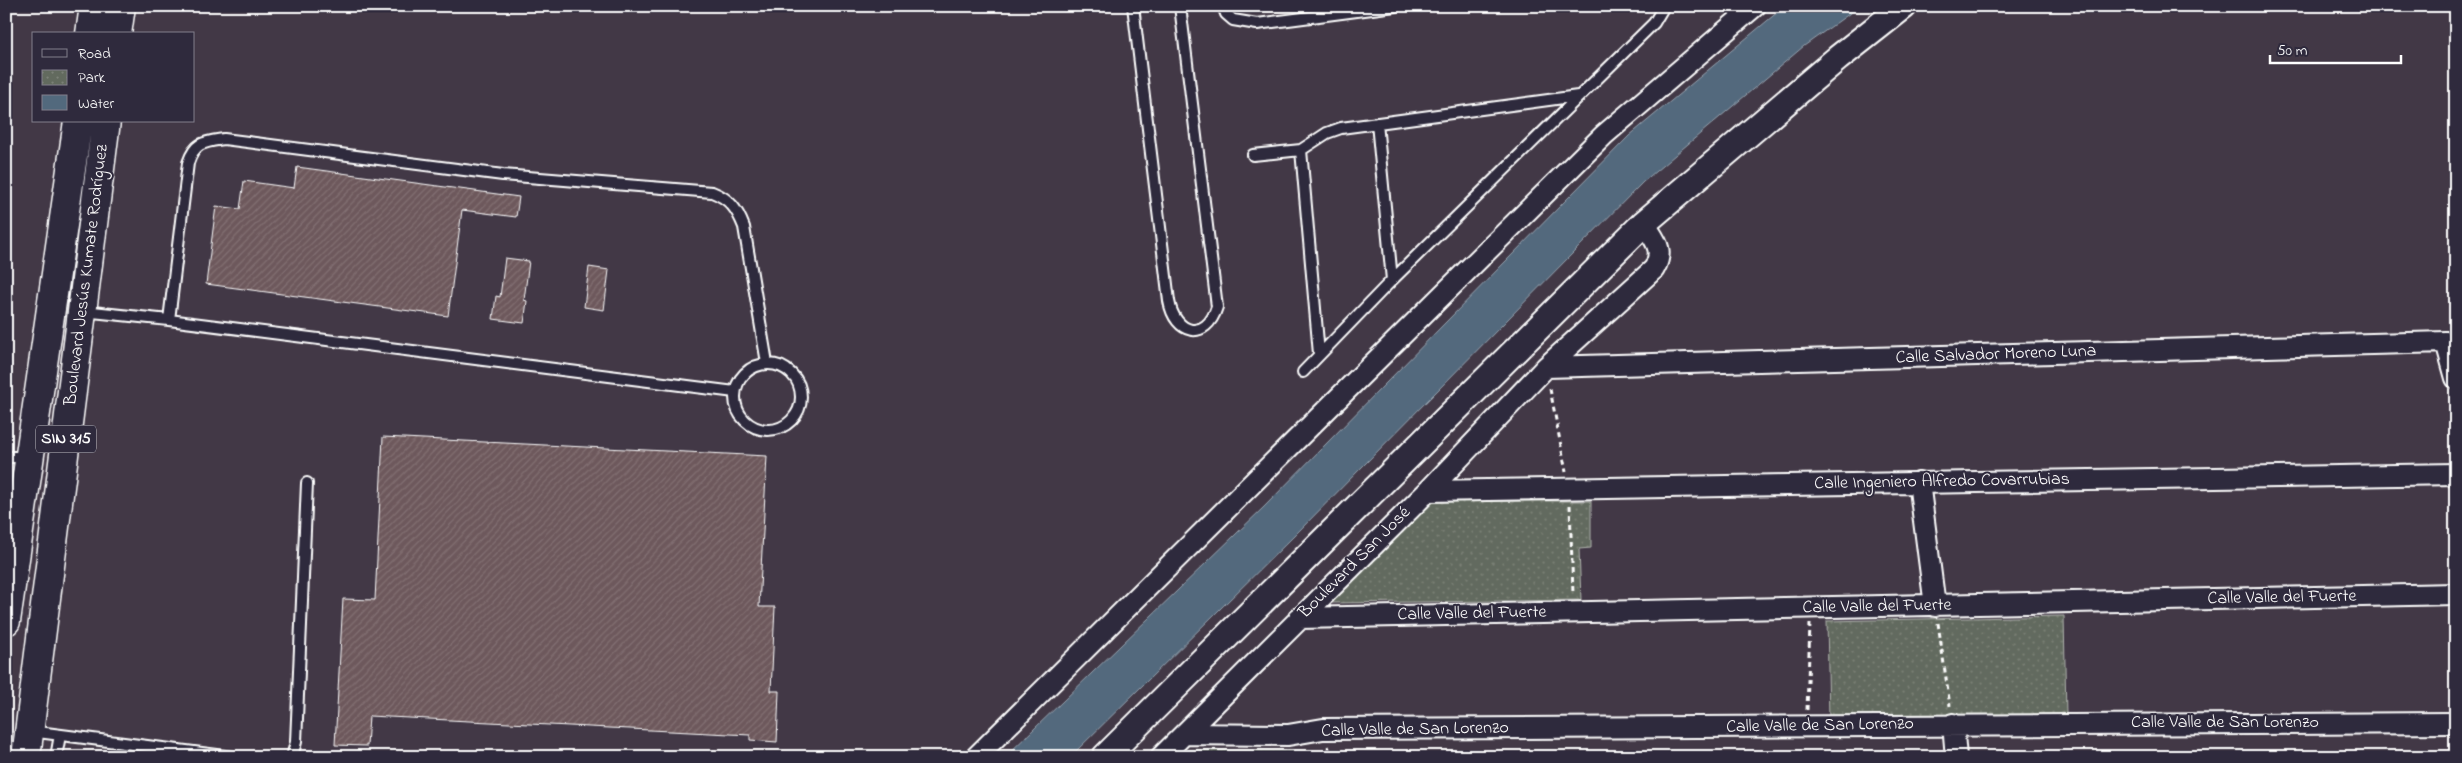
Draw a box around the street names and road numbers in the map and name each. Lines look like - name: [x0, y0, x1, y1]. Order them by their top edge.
- street label: Boulevard Jesús Kumate Rodríguez: [58, 142, 117, 408]
- street label: Calle Salvador Moreno Luna: [1895, 339, 2097, 371]
- road number: SIN 315: [36, 426, 96, 452]
- street label: Calle Ingeniero Alfredo Covarrubias: [1814, 467, 2070, 498]
- street label: Boulevard San José: [1292, 500, 1418, 626]
- street label: Calle Valle del Fuerte: [2207, 584, 2358, 612]
- street label: Calle Valle del Fuerte: [1802, 593, 1953, 621]
- street label: Calle Valle del Fuerte: [1397, 600, 1548, 628]
- street label: Calle Valle de San Lorenzo: [2131, 710, 2319, 736]
- street label: Calle Valle de San Lorenzo: [1726, 711, 1914, 741]
- street label: Calle Valle de San Lorenzo: [1321, 715, 1509, 745]

